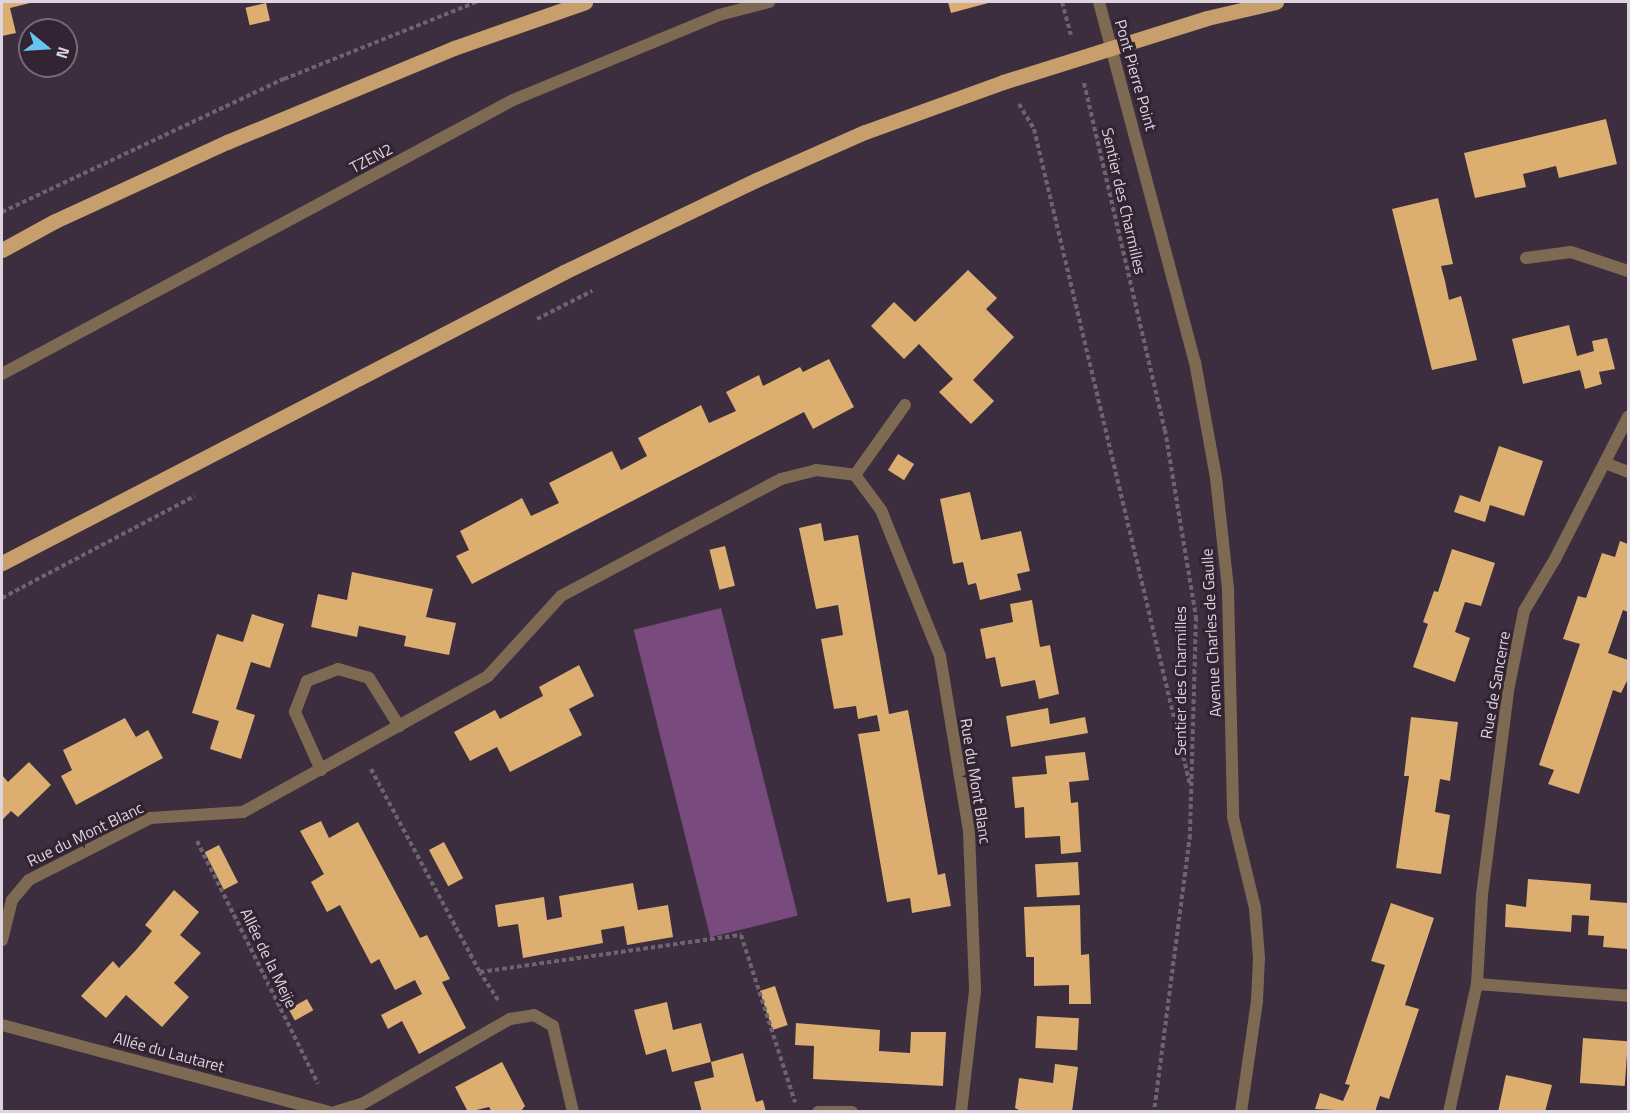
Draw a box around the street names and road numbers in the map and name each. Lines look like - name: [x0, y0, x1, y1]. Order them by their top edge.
- street label: Pont Pierre Point: [1111, 17, 1161, 133]
- street label: Sentier des Charmilles: [1098, 126, 1150, 276]
- street label: TZEN2: [346, 139, 396, 177]
- street label: Avenue Charles de Gaulle: [1197, 548, 1225, 718]
- street label: Sentier des Charmilles: [1170, 606, 1190, 756]
- street label: Rue de Sancerre: [1476, 630, 1514, 740]
- street label: Rue du Mont Blanc: [957, 717, 995, 845]
- street label: Rue du Mont Blanc: [24, 798, 146, 870]
- street label: Allée de la Meije: [237, 905, 301, 1011]
- street label: Allée du Lautaret: [111, 1028, 227, 1076]

